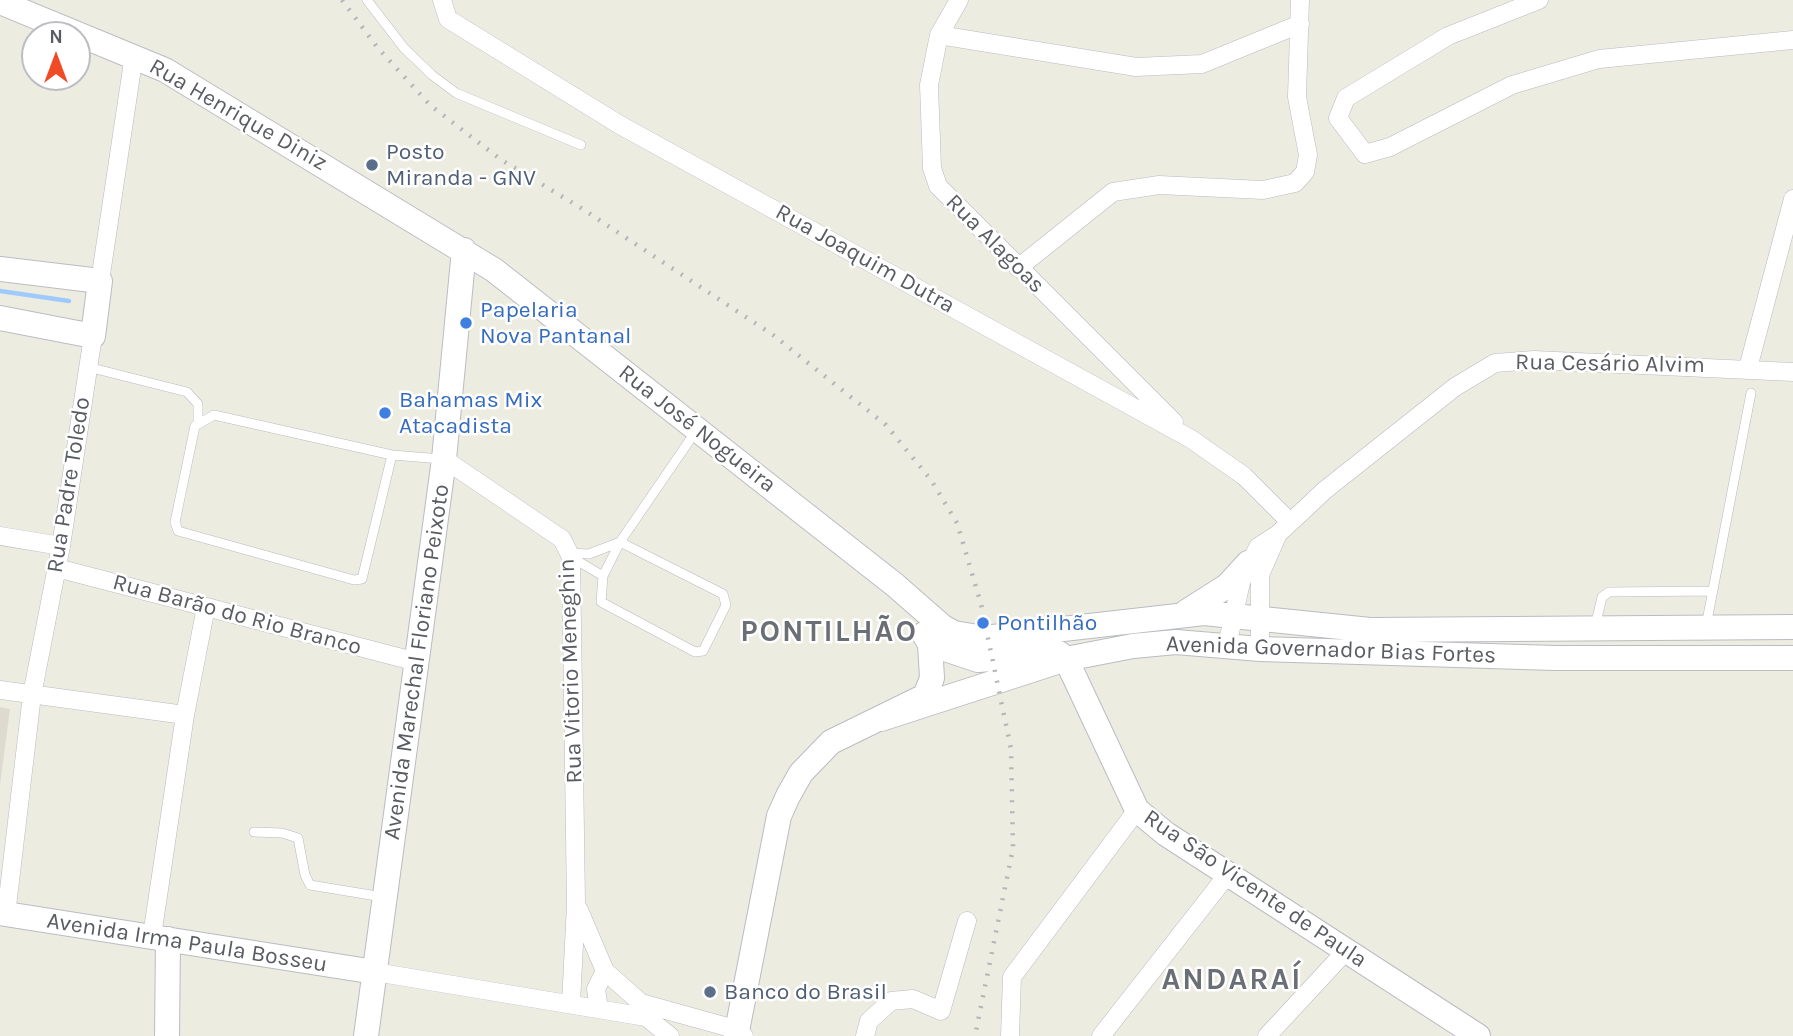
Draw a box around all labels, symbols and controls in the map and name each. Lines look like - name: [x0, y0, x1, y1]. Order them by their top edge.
- north arrow: [21, 21, 91, 91]
- text: N: [49, 26, 63, 48]
- street label: Rua Henrique Diniz: [144, 53, 332, 177]
- place label: Posto Miranda - GNV: [386, 138, 536, 192]
- marker: Posto Miranda - GNV: [364, 157, 380, 173]
- street label: Rua Alagoas: [940, 189, 1050, 299]
- street label: Rua Joaquim Dutra: [771, 198, 959, 320]
- place label: Papelaria Nova Pantanal: [480, 296, 632, 350]
- marker: Papelaria Nova Pantanal: [458, 315, 474, 331]
- street label: Rua Cesário Alvim: [1515, 349, 1705, 379]
- street label: Rua José Nogueira: [613, 359, 781, 499]
- place label: Bahamas Mix Atacadista: [399, 386, 542, 440]
- street label: Rua Padre Toledo: [41, 395, 97, 575]
- marker: Bahamas Mix Atacadista: [377, 405, 393, 421]
- street label: Avenida Marechal Floriano Peixoto: [378, 482, 456, 842]
- street label: Rua Vitorio Meneghin: [553, 558, 589, 784]
- street label: Rua Barão do Rio Branco: [110, 568, 364, 662]
- place label: Pontilhão: [997, 609, 1097, 637]
- district label: PONTILHÃO: [741, 614, 917, 650]
- marker: Pontilhão: [975, 615, 991, 631]
- street label: Avenida Governador Bias Fortes: [1165, 630, 1497, 670]
- street label: Rua São Vicente de Paula: [1138, 804, 1372, 974]
- street label: Avenida Irma Paula Bosseu: [45, 907, 329, 979]
- district label: ANDARAÍ: [1162, 962, 1302, 998]
- place label: Banco do Brasil: [724, 978, 887, 1006]
- marker: Banco do Brasil: [702, 984, 718, 1000]

